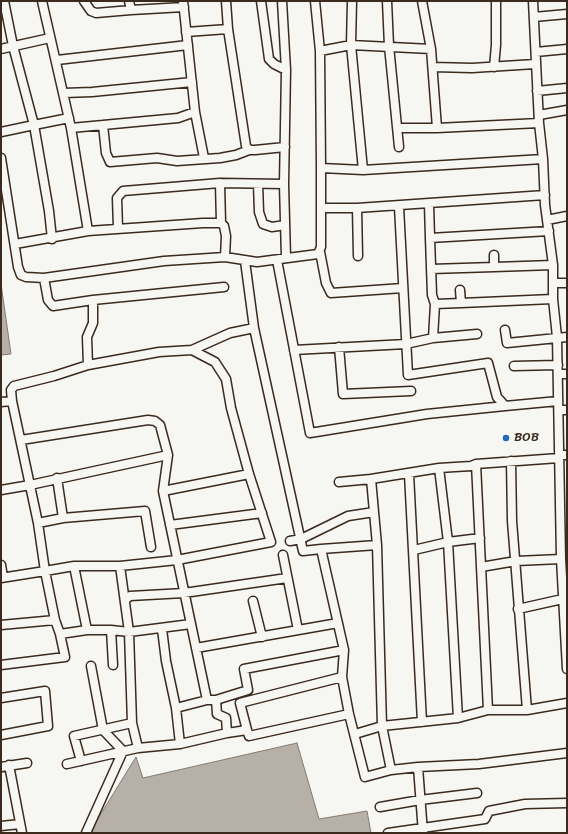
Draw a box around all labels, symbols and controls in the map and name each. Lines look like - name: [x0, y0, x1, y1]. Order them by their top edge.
- place label: BOB: [514, 430, 539, 446]
- marker: BOB: [501, 433, 511, 443]

